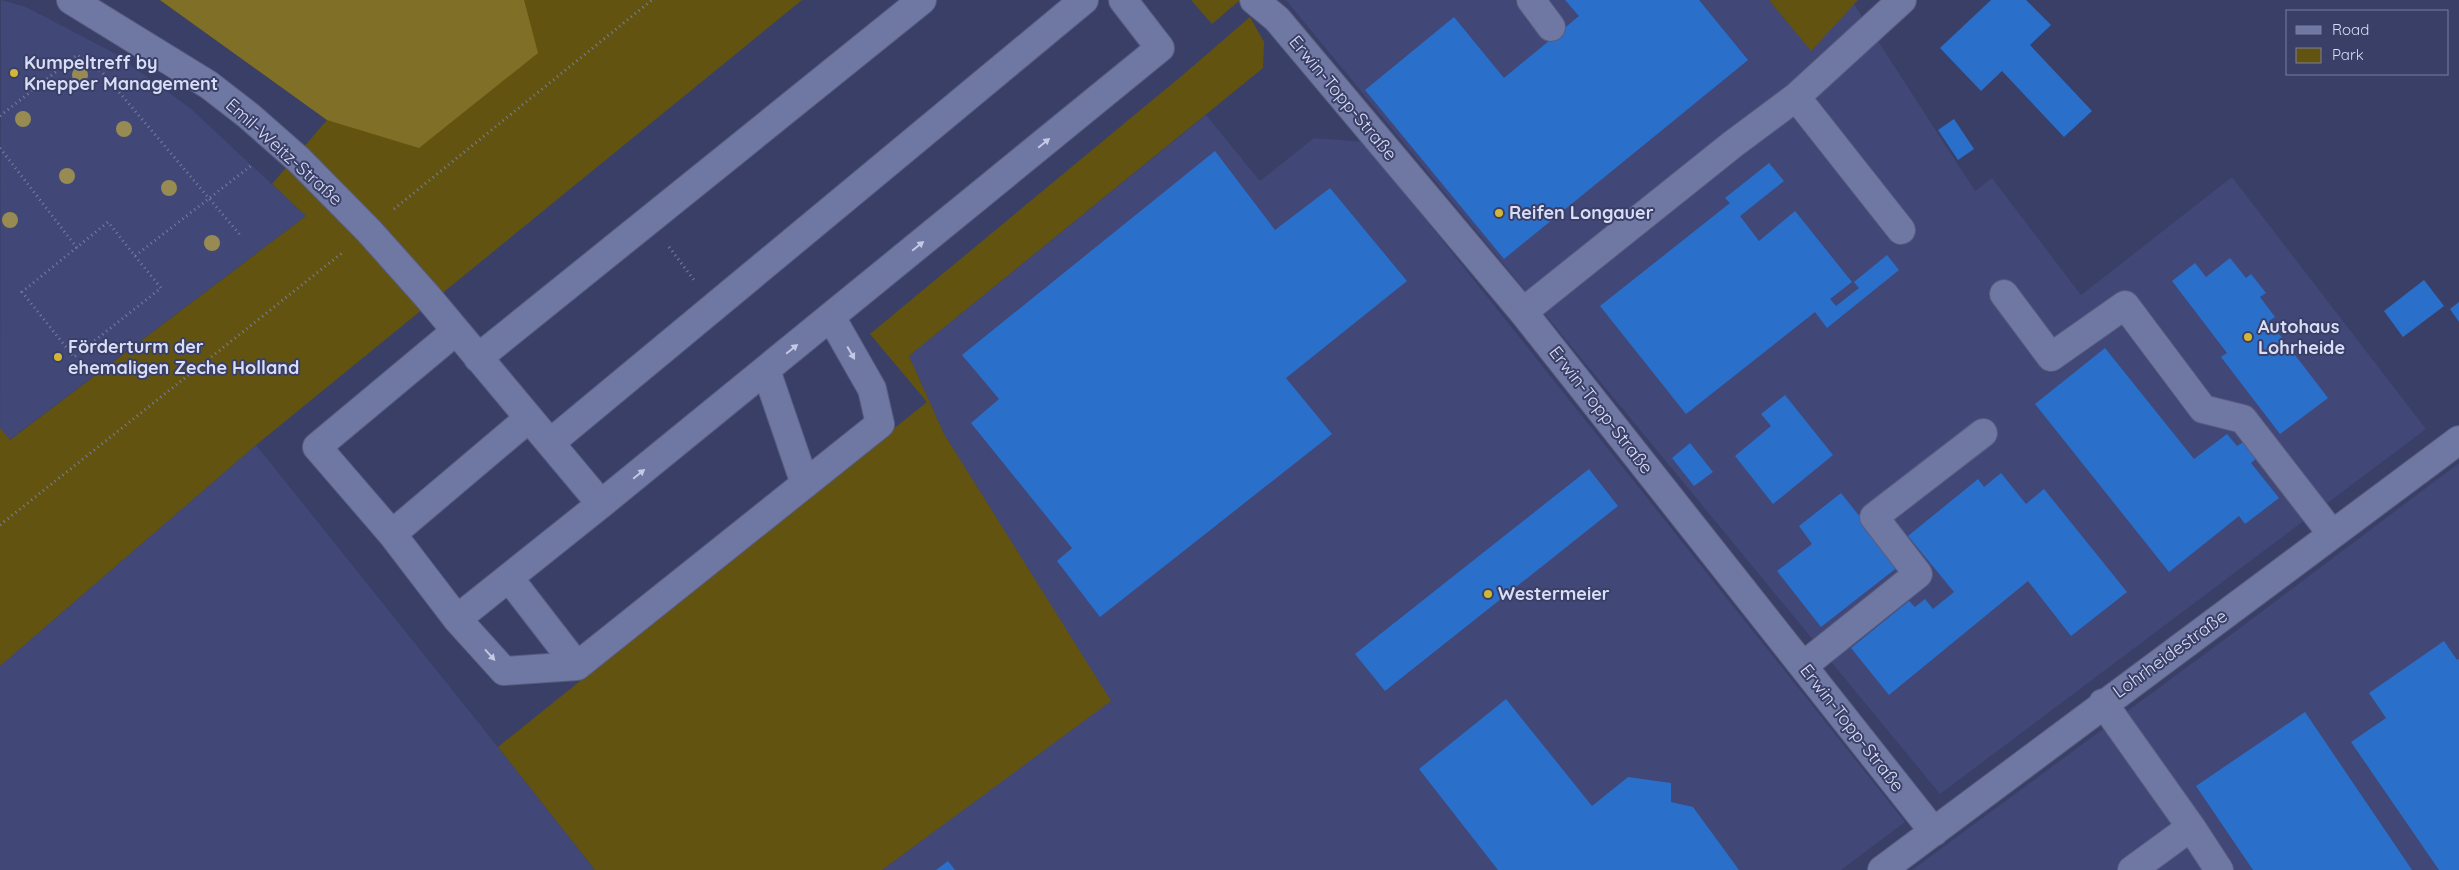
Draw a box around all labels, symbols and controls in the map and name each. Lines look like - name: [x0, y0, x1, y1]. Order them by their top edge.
- legend: [2286, 10, 2449, 75]
- text: Road: [2332, 20, 2369, 39]
- street label: Erwin-Topp-Straße: [1284, 30, 1402, 165]
- text: Park: [2332, 45, 2364, 64]
- place label: Kumpeltreff by Knepper Management: [24, 51, 218, 95]
- marker: Kumpeltreff by Knepper Management: [8, 67, 20, 79]
- street label: Emil-Weitz-Straße: [221, 93, 348, 210]
- one-way arrow: [1037, 138, 1050, 149]
- place label: Reifen Longauer: [1509, 201, 1654, 224]
- marker: Reifen Longauer: [1493, 207, 1505, 219]
- one-way arrow: [912, 241, 924, 252]
- place label: Autohaus Lohrheide: [2258, 315, 2345, 359]
- marker: Autohaus Lohrheide: [2242, 331, 2254, 343]
- place label: Förderturm der ehemaligen Zeche Holland: [68, 335, 299, 379]
- street label: Erwin-Topp-Straße: [1544, 341, 1659, 478]
- one-way arrow: [785, 343, 798, 354]
- one-way arrow: [847, 347, 856, 360]
- marker: Förderturm der ehemaligen Zeche Holland: [52, 351, 64, 363]
- one-way arrow: [632, 468, 645, 479]
- place label: Westermeier: [1498, 582, 1610, 605]
- marker: Westermeier: [1482, 588, 1494, 600]
- street label: Lohrheidestraße: [2108, 604, 2232, 703]
- one-way arrow: [484, 648, 496, 660]
- street label: Erwin-Topp-Straße: [1795, 659, 1910, 796]

